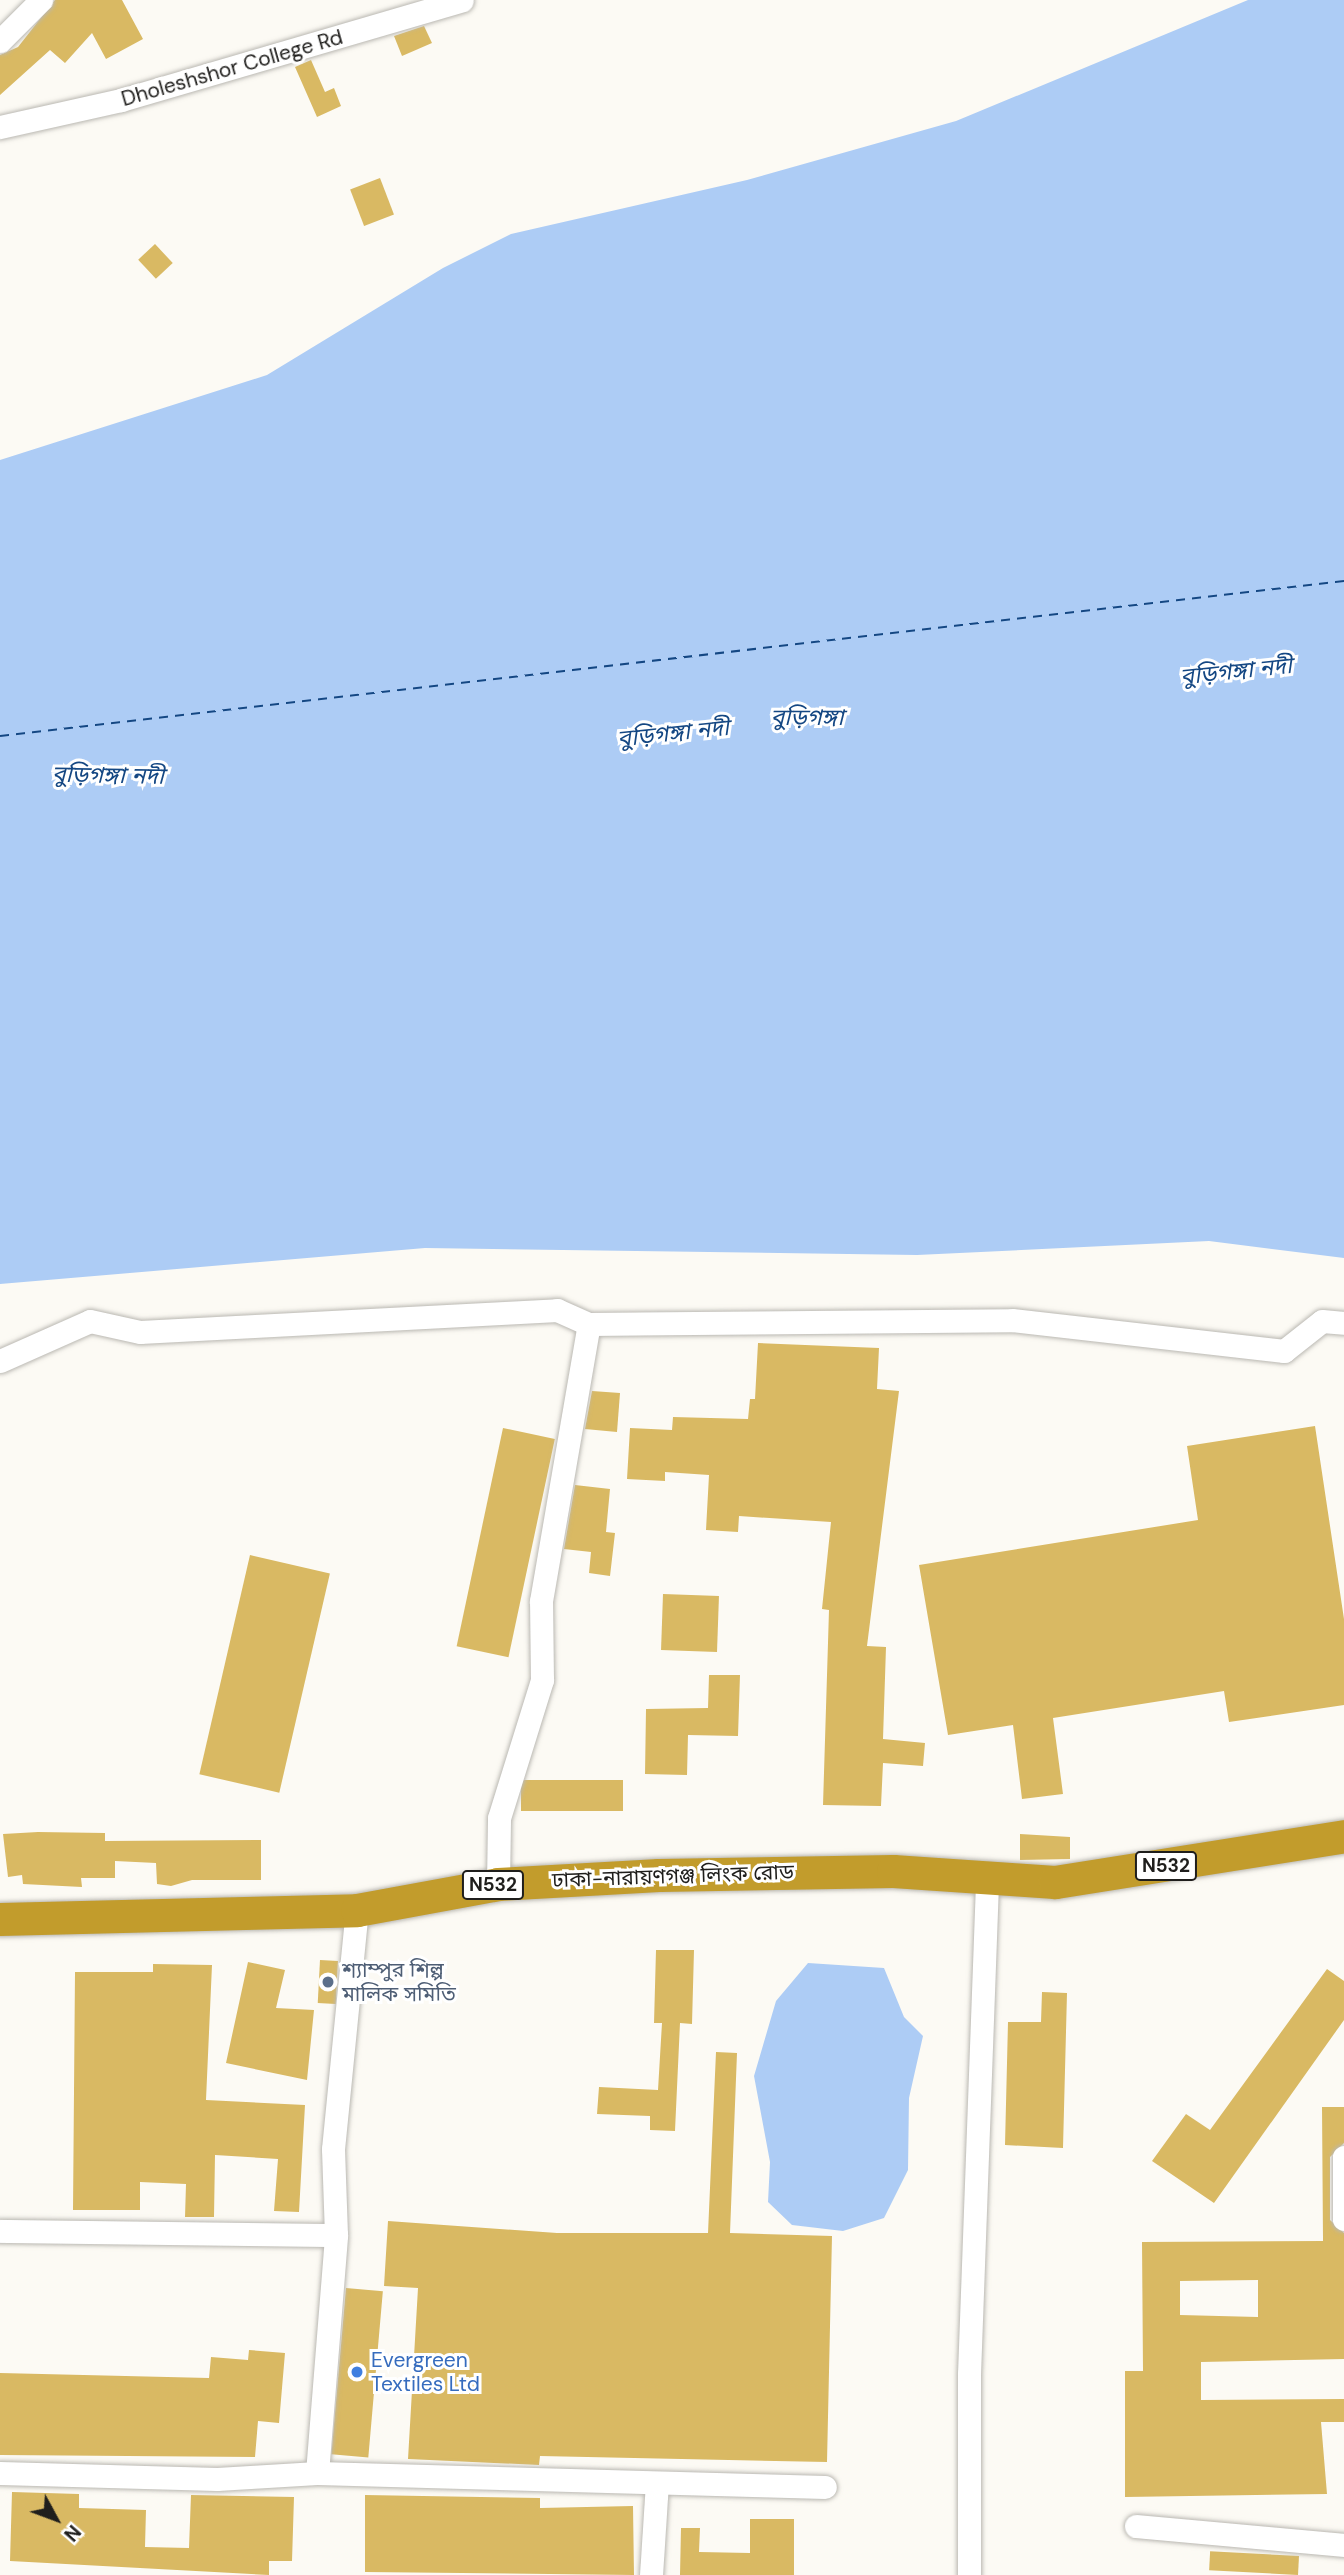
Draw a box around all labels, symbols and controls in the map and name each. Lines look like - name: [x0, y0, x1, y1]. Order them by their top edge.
- street label: Dholeshshor College Rd: [118, 24, 346, 112]
- water label: বুড়িগঙ্গা নদী: [1179, 651, 1293, 691]
- water label: বুড়িগঙ্গা: [770, 703, 844, 731]
- water label: বুড়িগঙ্গা নদী: [616, 713, 730, 753]
- water label: বুড়িগঙ্গা নদী: [52, 760, 164, 790]
- road number: N532: [1134, 1850, 1198, 1882]
- street label: ঢাকা-নারায়ণগঞ্জ লিংক রোড: [552, 1859, 794, 1893]
- road number: N532: [462, 1870, 524, 1900]
- place label: শ্যাম্পুর শিল্প মালিক সমিতি: [342, 1957, 456, 2007]
- marker: শ্যাম্পুর শিল্প মালিক সমিতি: [320, 1974, 336, 1990]
- place label: Evergreen Textiles Ltd: [371, 2347, 480, 2397]
- marker: Evergreen Textiles Ltd: [349, 2364, 365, 2380]
- north arrow: [21, 2484, 91, 2554]
- text: N: [58, 2520, 86, 2547]

